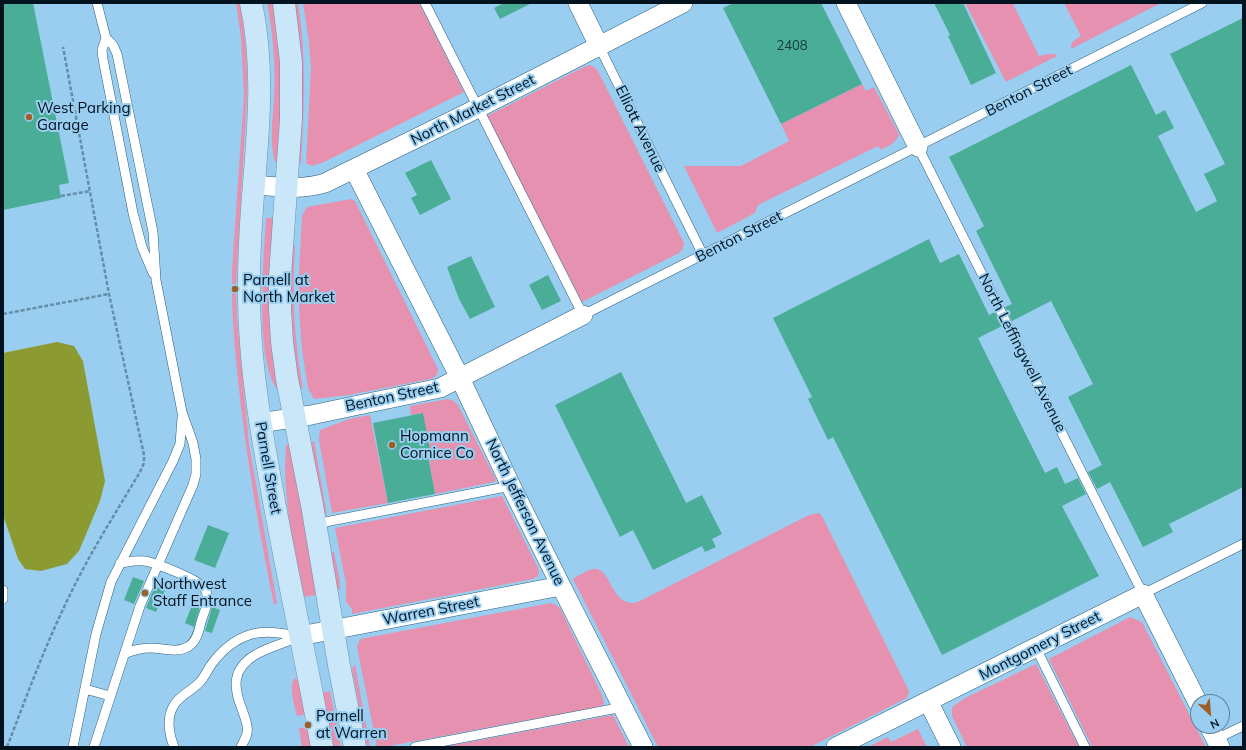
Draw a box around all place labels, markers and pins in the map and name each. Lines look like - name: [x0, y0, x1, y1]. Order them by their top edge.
- place label: West Parking Garage: [37, 99, 130, 134]
- marker: West Parking Garage: [24, 112, 34, 122]
- place label: Parnell at North Market: [243, 271, 335, 306]
- marker: Parnell at North Market: [230, 284, 240, 294]
- place label: Hopmann Cornice Co: [400, 427, 474, 462]
- marker: Hopmann Cornice Co: [387, 440, 397, 450]
- place label: Northwest Staff Entrance: [153, 575, 252, 610]
- marker: Northwest Staff Entrance: [140, 588, 150, 598]
- place label: Parnell at Warren: [316, 707, 387, 742]
- marker: Parnell at Warren: [303, 720, 313, 730]

